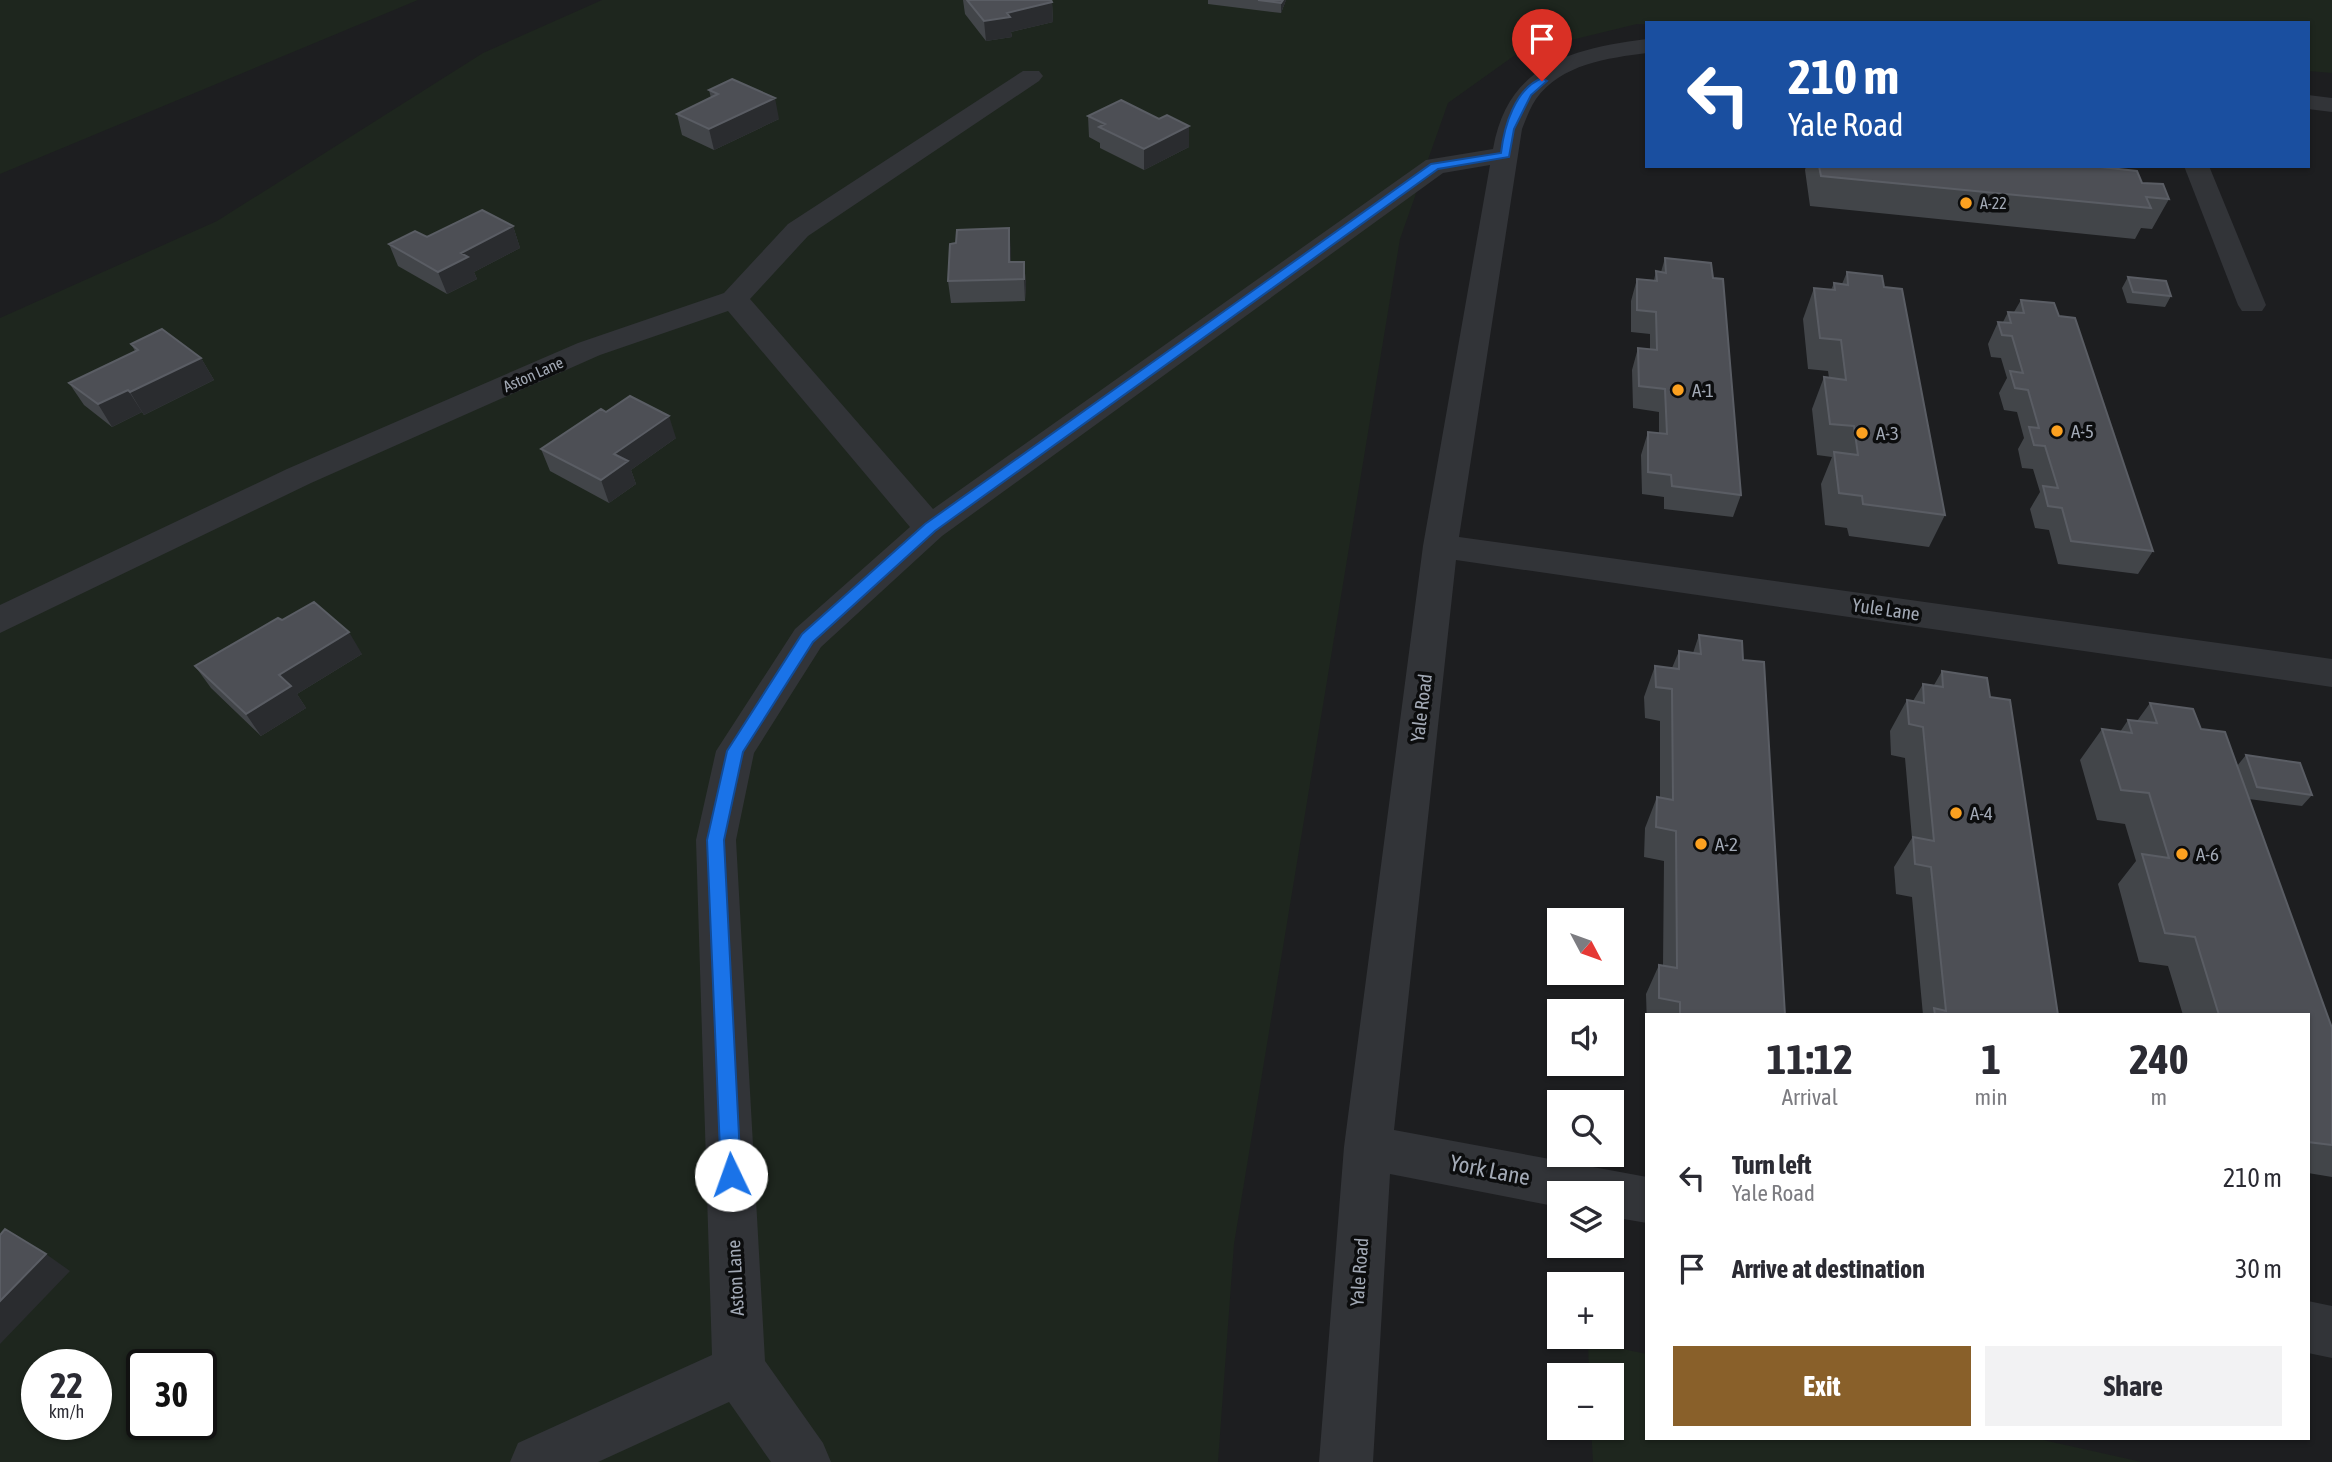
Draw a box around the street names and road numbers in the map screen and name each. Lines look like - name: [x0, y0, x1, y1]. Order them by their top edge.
- street label: Aston Lane: [500, 353, 566, 395]
- street label: Yule Lane: [1851, 593, 1921, 625]
- street label: Yale Road: [1406, 673, 1436, 743]
- street label: York Lane: [1448, 1150, 1532, 1190]
- street label: Yale Road: [1346, 1237, 1372, 1307]
- street label: Aston Lane: [722, 1239, 748, 1317]

